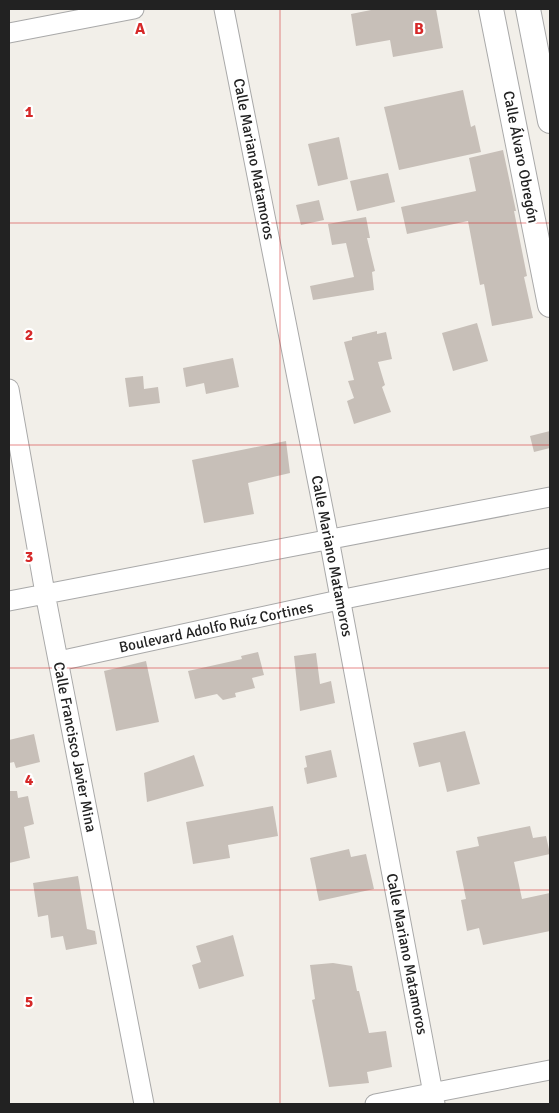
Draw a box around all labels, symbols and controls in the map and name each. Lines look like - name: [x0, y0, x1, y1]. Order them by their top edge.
- text: A: [135, 19, 146, 39]
- text: B: [414, 19, 424, 39]
- street label: Calle Mariano Matamoros: [230, 77, 279, 242]
- street label: Calle Álvaro Obregón: [499, 89, 544, 225]
- text: 1: [25, 102, 34, 122]
- text: 2: [25, 325, 33, 345]
- street label: Calle Mariano Matamoros: [308, 474, 357, 639]
- text: 3: [25, 547, 33, 567]
- street label: Boulevard Adolfo Ruíz Cortines: [117, 598, 315, 656]
- street label: Calle Francisco Javier Mina: [50, 660, 100, 834]
- text: 4: [25, 770, 34, 790]
- street label: Calle Mariano Matamoros: [383, 872, 432, 1037]
- text: 5: [25, 992, 33, 1012]

